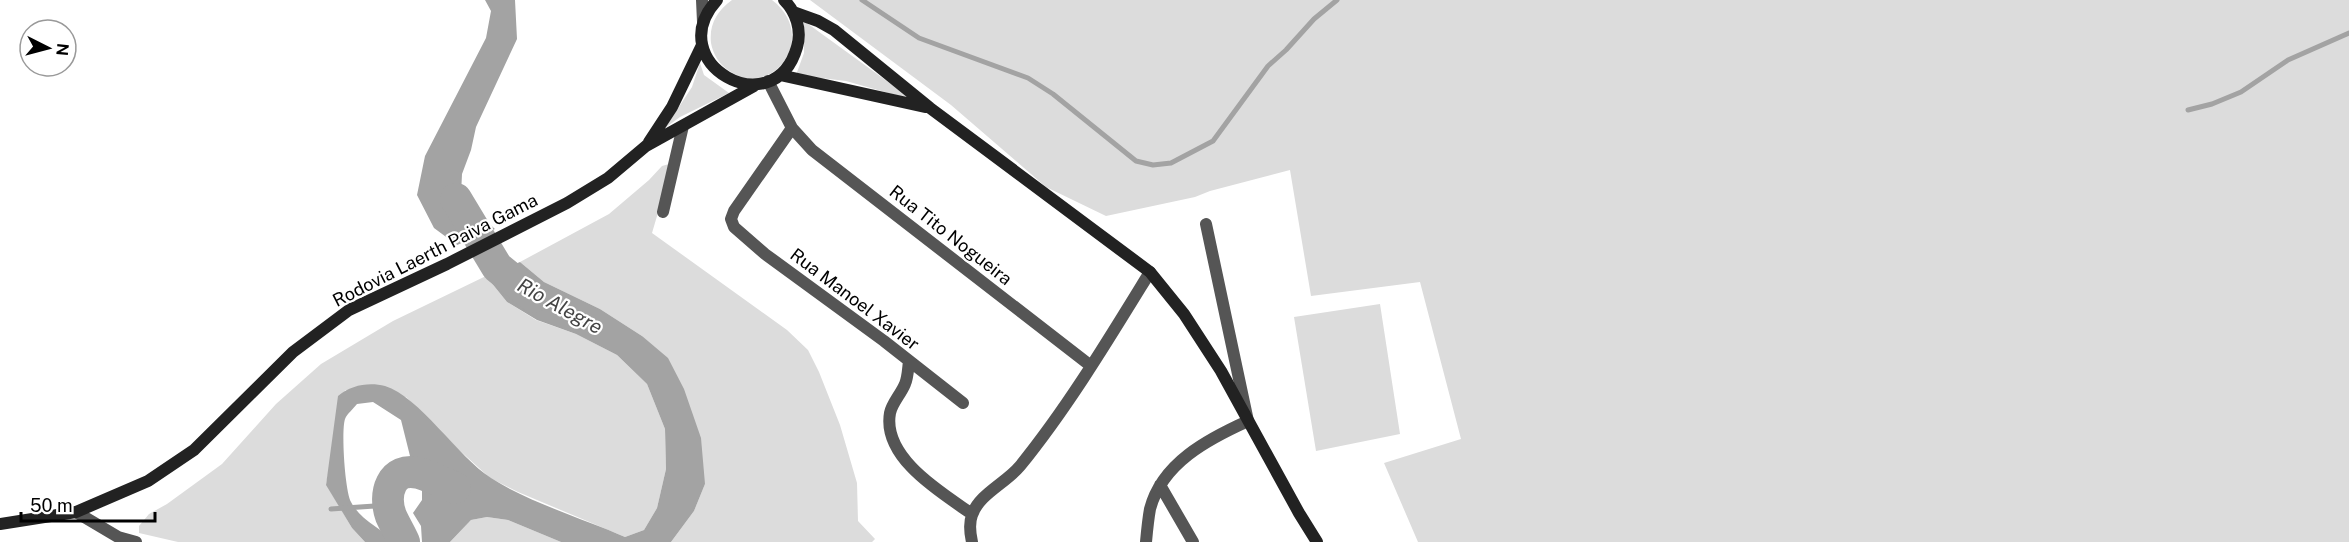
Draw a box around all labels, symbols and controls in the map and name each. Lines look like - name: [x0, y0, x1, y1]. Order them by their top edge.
- north arrow: [18, 18, 78, 78]
- text: N: [52, 42, 73, 57]
- street label: Rua Tito Nogueira: [886, 181, 1016, 289]
- street label: Rodovia Laerth Paiva Gama: [329, 189, 541, 311]
- street label: Rua Manoel Xavier: [786, 244, 924, 354]
- water label: Rio Alegre: [513, 273, 607, 339]
- scale bar: [21, 485, 154, 523]
- text: 50 m: [30, 495, 73, 516]

